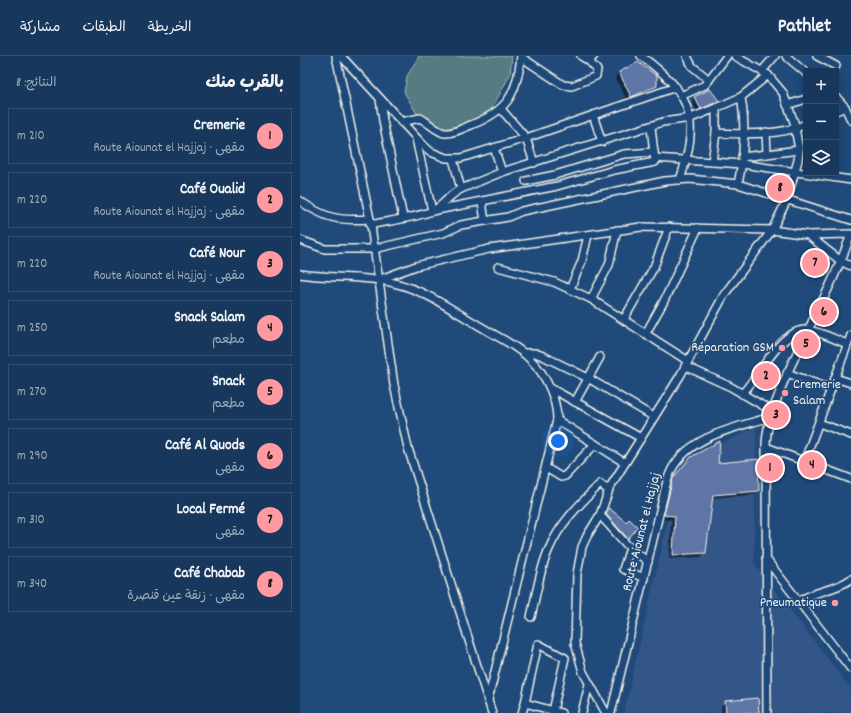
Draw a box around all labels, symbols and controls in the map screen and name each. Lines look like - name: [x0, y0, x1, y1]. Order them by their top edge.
- text: Pathlet: [778, 14, 831, 41]
- text: مشاركة: [20, 18, 60, 38]
- text: الطبقات: [82, 18, 126, 38]
- text: الخريطة: [148, 18, 191, 38]
- map controls: [803, 68, 839, 176]
- button: +: [803, 68, 839, 104]
- text: بالقرب منك: [206, 72, 284, 96]
- text: النتائج: 8: [16, 74, 56, 93]
- button: −: [803, 104, 839, 140]
- text: Cremerie: [194, 115, 245, 137]
- text: 210 m: [17, 127, 45, 146]
- text: 1: [269, 127, 271, 146]
- text: مقهى · Route Aiounat el Hajjaj: [93, 139, 245, 158]
- button: layers: [803, 140, 839, 176]
- pin: 8: [767, 173, 793, 203]
- text: Café Oualid: [180, 179, 245, 201]
- text: 220 m: [17, 191, 47, 210]
- text: 2: [267, 191, 273, 210]
- text: مقهى · Route Aiounat el Hajjaj: [93, 203, 245, 222]
- text: Café Nour: [189, 243, 245, 265]
- pin: 7: [802, 248, 828, 278]
- text: 220 m: [17, 255, 47, 274]
- text: 3: [267, 255, 273, 274]
- text: مقهى · Route Aiounat el Hajjaj: [93, 267, 245, 286]
- pin: 6: [811, 297, 837, 327]
- text: Snack Salam: [174, 307, 245, 329]
- text: 250 m: [17, 319, 48, 338]
- text: 4: [267, 319, 273, 338]
- pin: 5: [793, 329, 819, 359]
- text: مطعم: [212, 331, 245, 350]
- place label: Réparation GSM: [691, 338, 774, 358]
- marker: Réparation GSM: [777, 343, 787, 353]
- pin: 2: [753, 361, 779, 391]
- text: Snack: [212, 371, 245, 393]
- place label: Cremerie Salam: [793, 375, 841, 411]
- text: 270 m: [17, 383, 47, 402]
- text: 5: [267, 383, 273, 402]
- marker: Cremerie Salam: [780, 388, 790, 398]
- text: مطعم: [212, 395, 245, 414]
- pin: 3: [763, 400, 789, 430]
- your location: [548, 431, 568, 451]
- text: Café Al Quods: [165, 435, 245, 457]
- text: 290 m: [17, 447, 48, 466]
- text: 6: [267, 447, 273, 466]
- pin: 4: [799, 450, 825, 480]
- pin: 1: [757, 453, 783, 483]
- text: مقهى: [215, 459, 245, 478]
- street label: Route Aiounat el Hajjaj: [618, 471, 666, 593]
- text: Local Fermé: [176, 499, 245, 521]
- text: 310 m: [17, 511, 45, 530]
- text: 7: [268, 511, 273, 530]
- text: مقهى: [215, 523, 245, 542]
- text: Café Chabab: [174, 563, 245, 585]
- text: 340 m: [17, 575, 47, 594]
- text: 8: [267, 575, 273, 594]
- text: مقهى · زنقة عين قنصرة: [127, 587, 245, 606]
- place label: Pneumatique: [760, 593, 827, 613]
- marker: Pneumatique: [830, 598, 840, 608]

